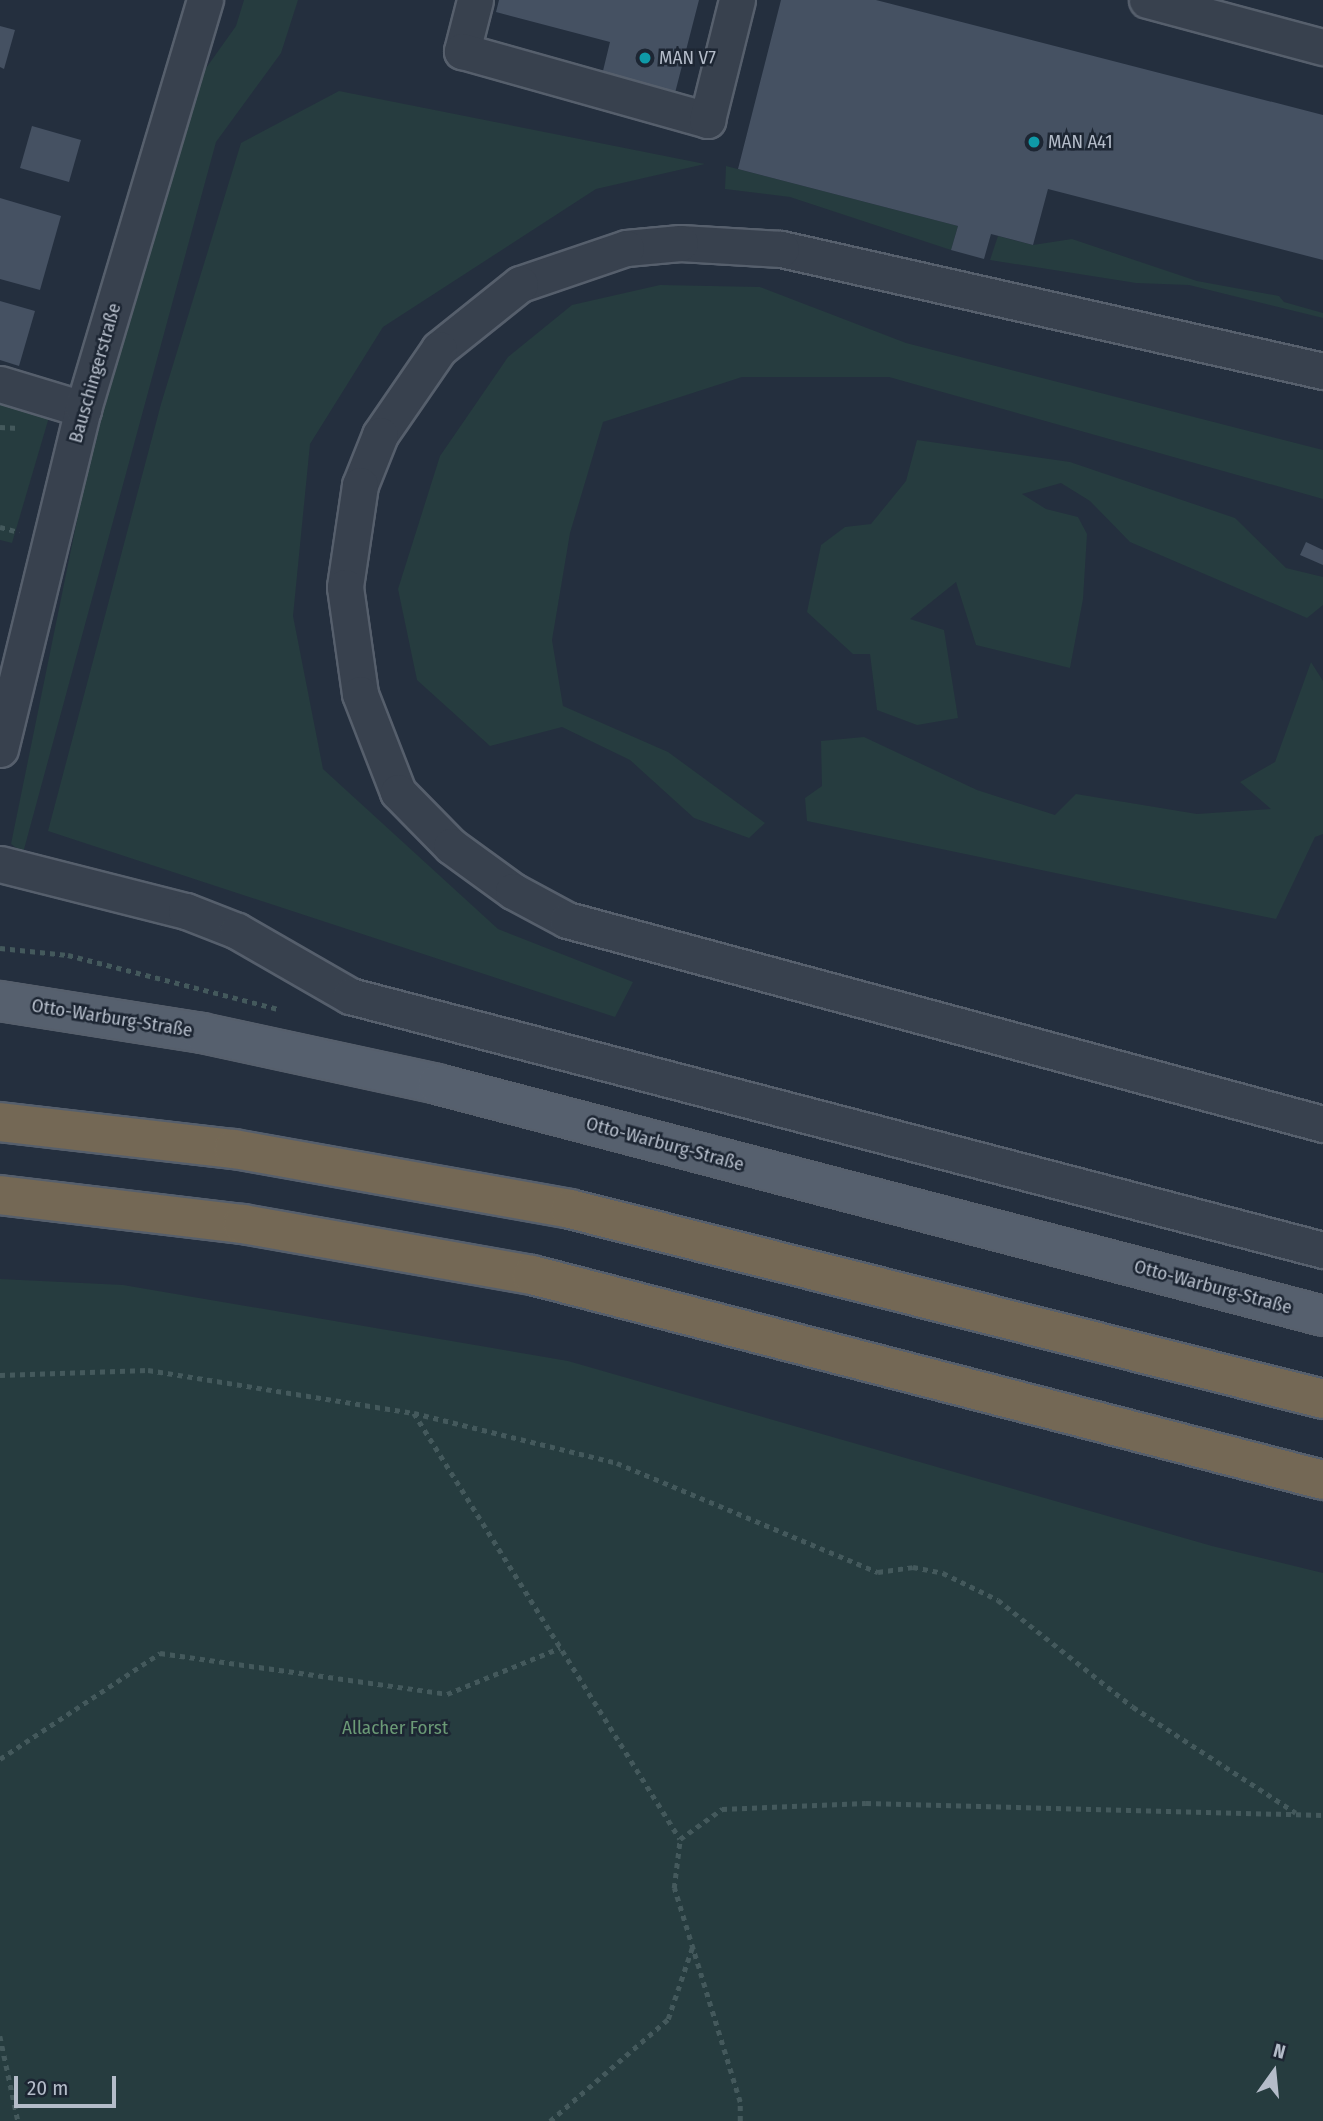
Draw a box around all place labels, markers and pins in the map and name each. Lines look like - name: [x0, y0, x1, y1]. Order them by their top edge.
- place label: MAN V7: [659, 47, 716, 69]
- marker: MAN V7: [637, 50, 653, 66]
- place label: MAN A41: [1048, 131, 1113, 153]
- marker: MAN A41: [1026, 134, 1042, 150]

